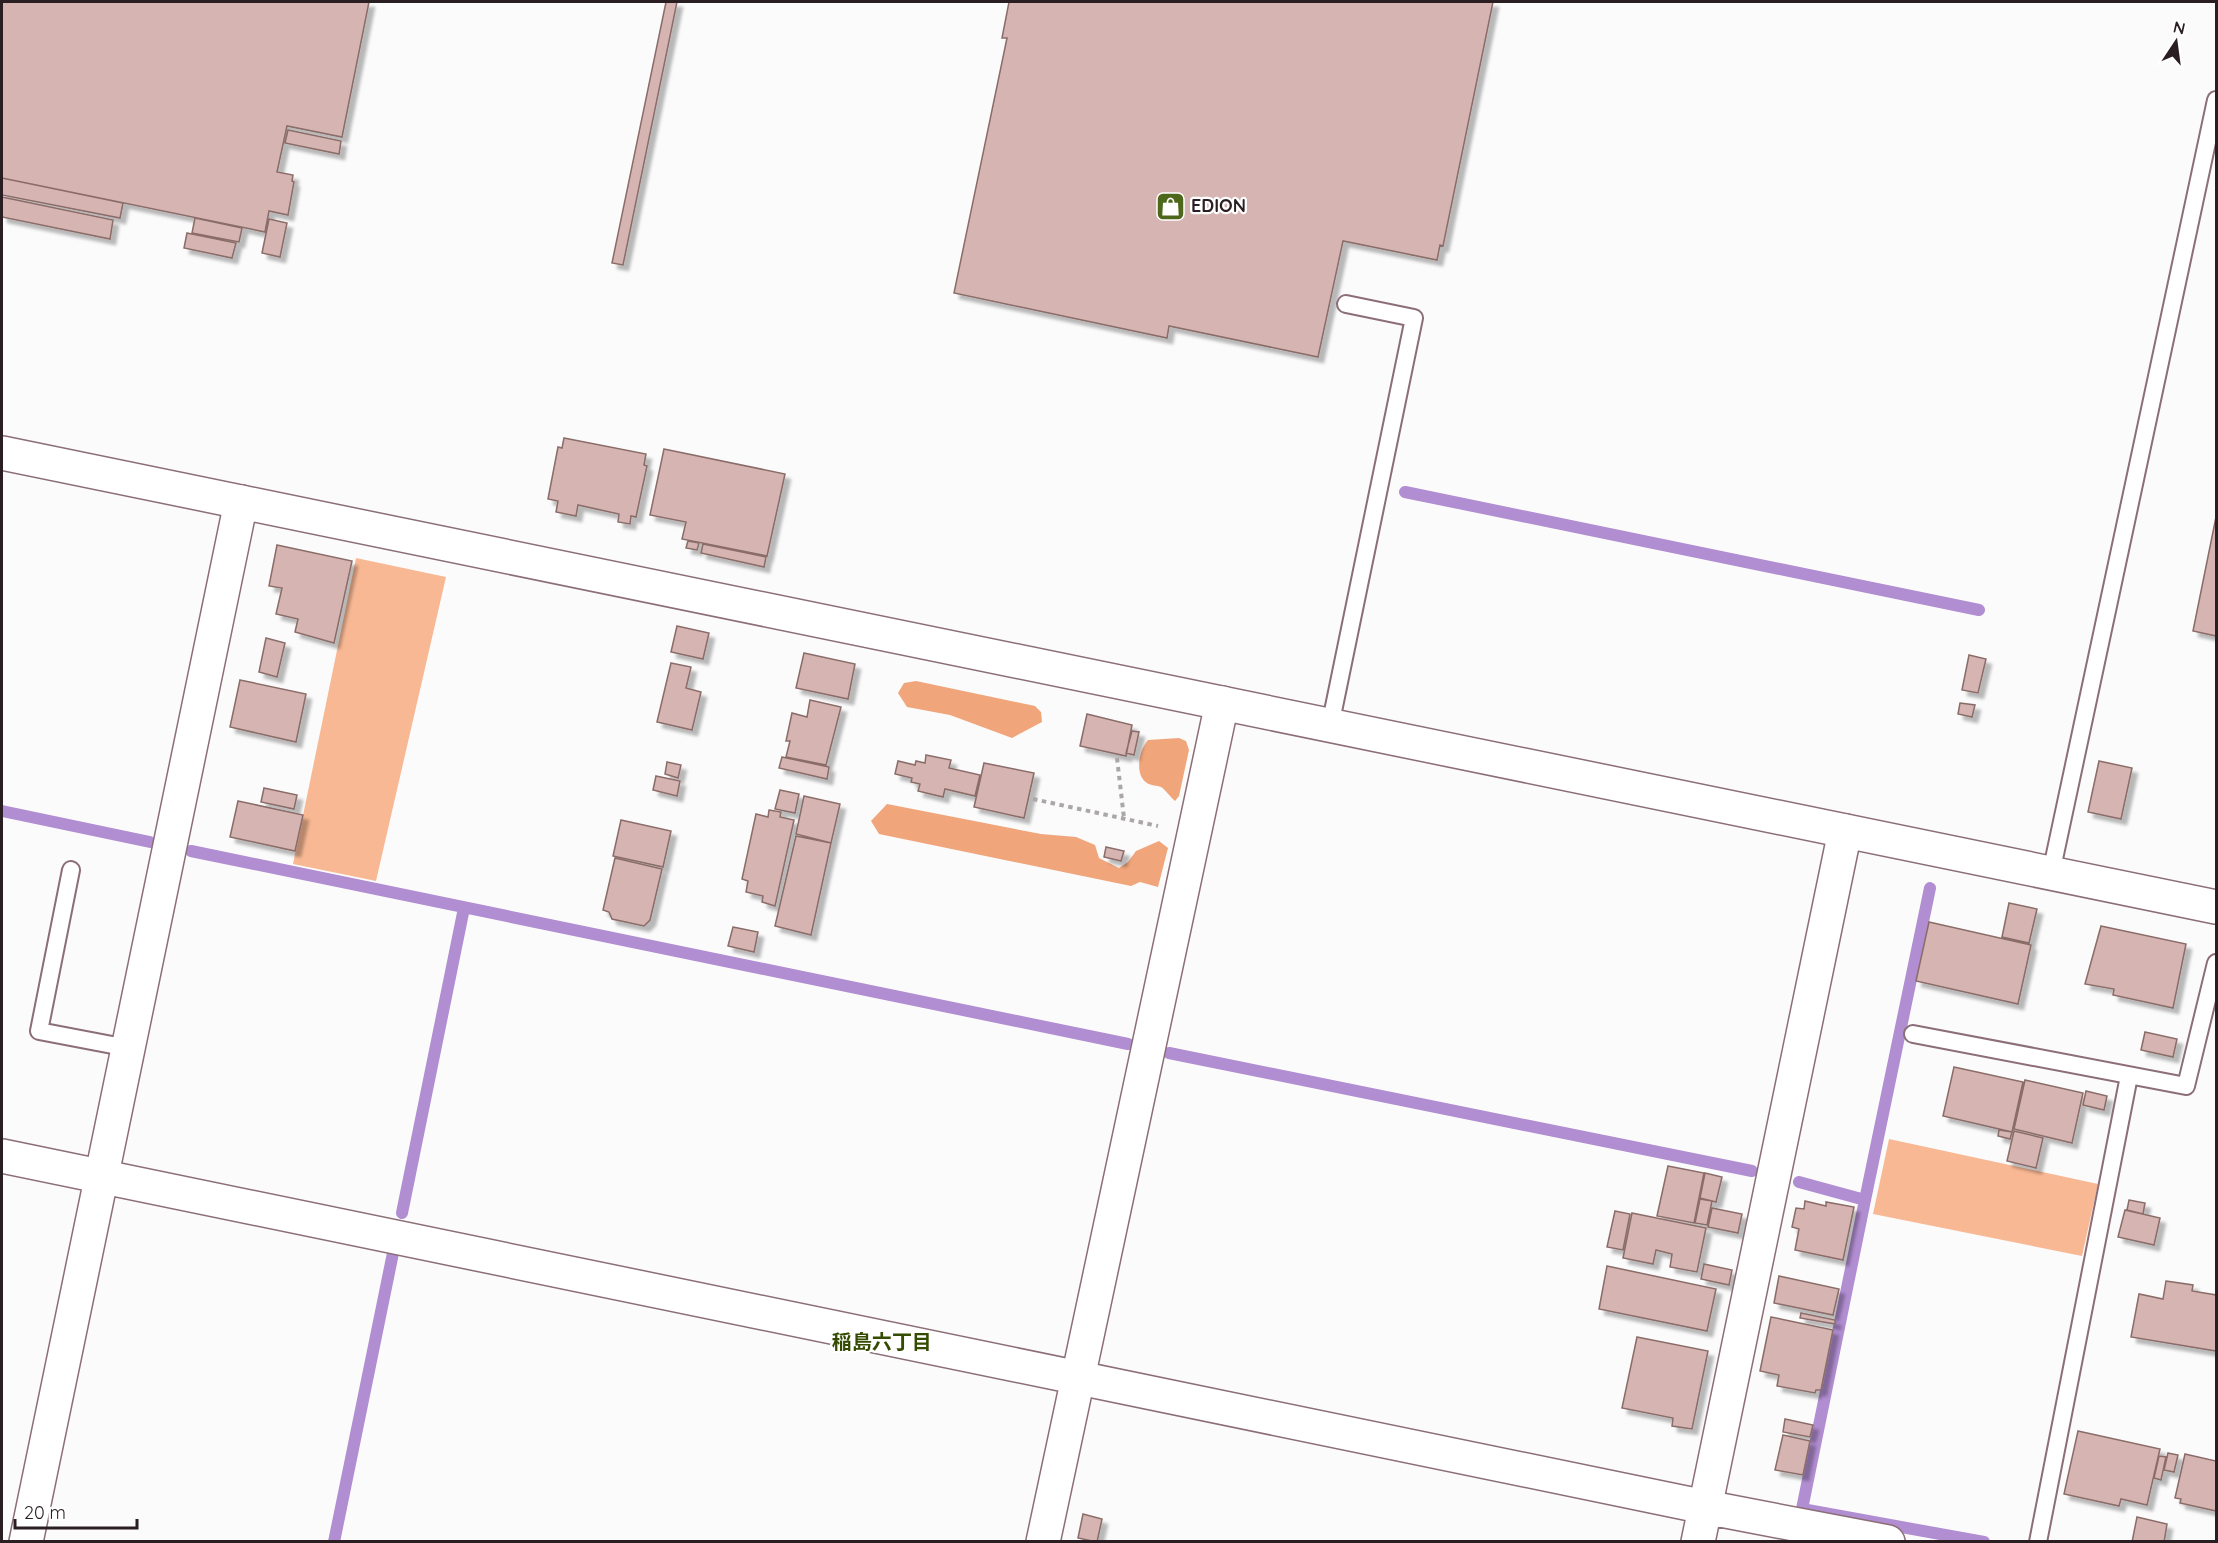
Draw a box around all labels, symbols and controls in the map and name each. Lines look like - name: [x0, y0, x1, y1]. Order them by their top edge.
- north arrow: [2146, 12, 2206, 72]
- text: N: [2171, 16, 2187, 38]
- shop icon: EDION: [1154, 190, 1186, 222]
- place label: EDION: [1191, 194, 1246, 217]
- district label: 稲島六丁目: [832, 1329, 932, 1354]
- scale bar: [15, 1492, 136, 1530]
- text: 20 m: [24, 1501, 66, 1524]

